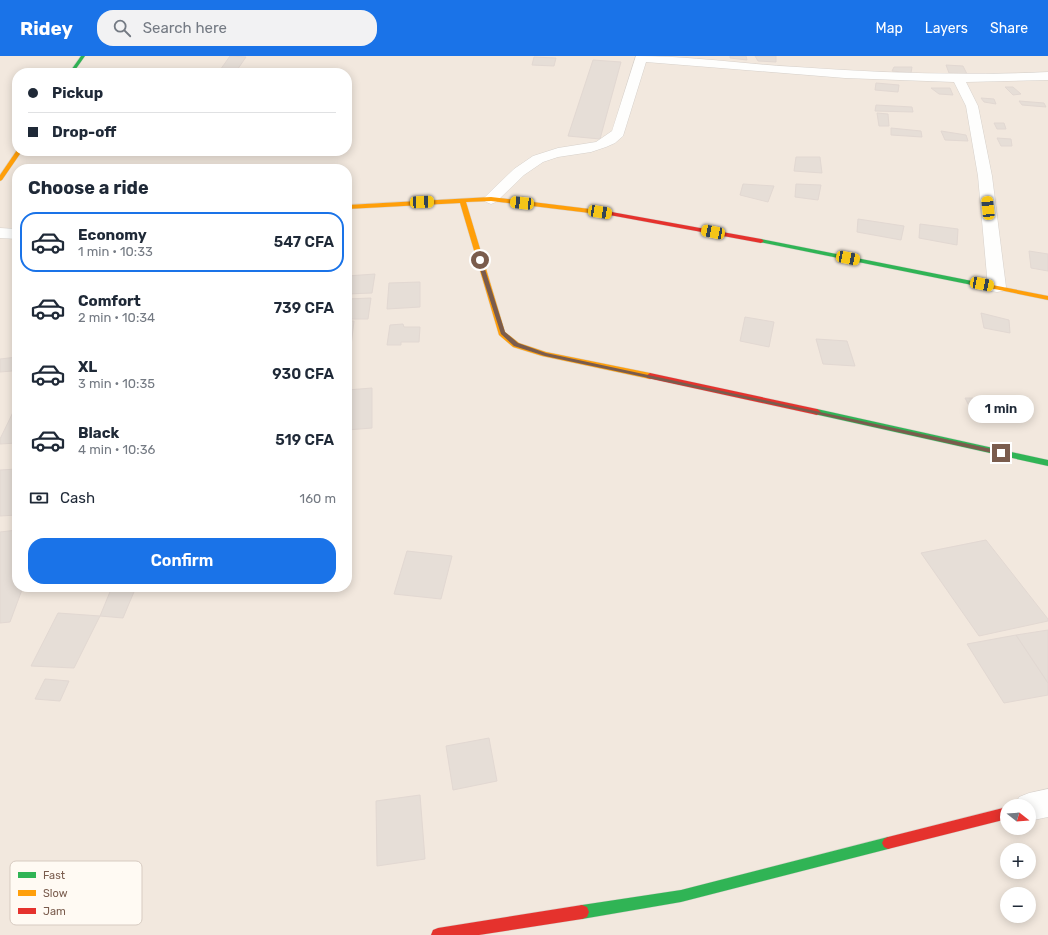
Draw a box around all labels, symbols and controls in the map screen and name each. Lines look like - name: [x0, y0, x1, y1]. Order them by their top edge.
- search box: [97, 10, 377, 46]
- text: Ridey: [20, 17, 73, 40]
- icon: search: [111, 17, 133, 39]
- text: Search here: [143, 19, 227, 37]
- text: Map: [876, 20, 903, 37]
- text: Layers: [925, 20, 968, 37]
- text: Share: [990, 20, 1028, 37]
- text: Pickup: [52, 84, 103, 102]
- text: Drop-off: [52, 123, 116, 141]
- text: Choose a ride: [28, 177, 149, 199]
- car: [981, 195, 995, 221]
- car: [410, 196, 434, 208]
- car: [509, 196, 535, 210]
- car: [587, 204, 613, 220]
- icon: car: [30, 224, 66, 260]
- car: [700, 224, 726, 240]
- text: Economy: [78, 226, 147, 244]
- text: 547 CFA: [274, 233, 334, 251]
- text: 1 min · 10:33: [78, 244, 153, 259]
- car: [835, 250, 861, 266]
- route start: [471, 251, 489, 269]
- car: [969, 276, 995, 292]
- icon: car: [30, 290, 66, 326]
- text: Comfort: [78, 292, 141, 310]
- text: 739 CFA: [274, 299, 334, 317]
- text: 2 min · 10:34: [78, 310, 155, 325]
- icon: car: [30, 356, 66, 392]
- text: XL: [78, 358, 97, 376]
- text: 930 CFA: [272, 365, 334, 383]
- text: 3 min · 10:35: [78, 376, 155, 391]
- callout: 1 min: [968, 395, 1034, 423]
- text: 1 min: [985, 401, 1017, 416]
- icon: car: [30, 422, 66, 458]
- text: Black: [78, 424, 119, 442]
- text: 519 CFA: [275, 431, 334, 449]
- text: 4 min · 10:36: [78, 442, 155, 457]
- route end: [992, 444, 1010, 462]
- icon: cash: [28, 487, 50, 509]
- text: Cash: [60, 489, 95, 507]
- text: 160 m: [300, 491, 336, 506]
- button: Confirm: [28, 538, 336, 584]
- north arrow: [1000, 799, 1036, 835]
- map controls: [1000, 799, 1036, 923]
- button: +: [1000, 843, 1036, 879]
- legend: [10, 861, 142, 925]
- text: Fast: [43, 869, 66, 882]
- text: Slow: [43, 887, 68, 900]
- button: −: [1000, 887, 1036, 923]
- text: Jam: [43, 905, 66, 918]

